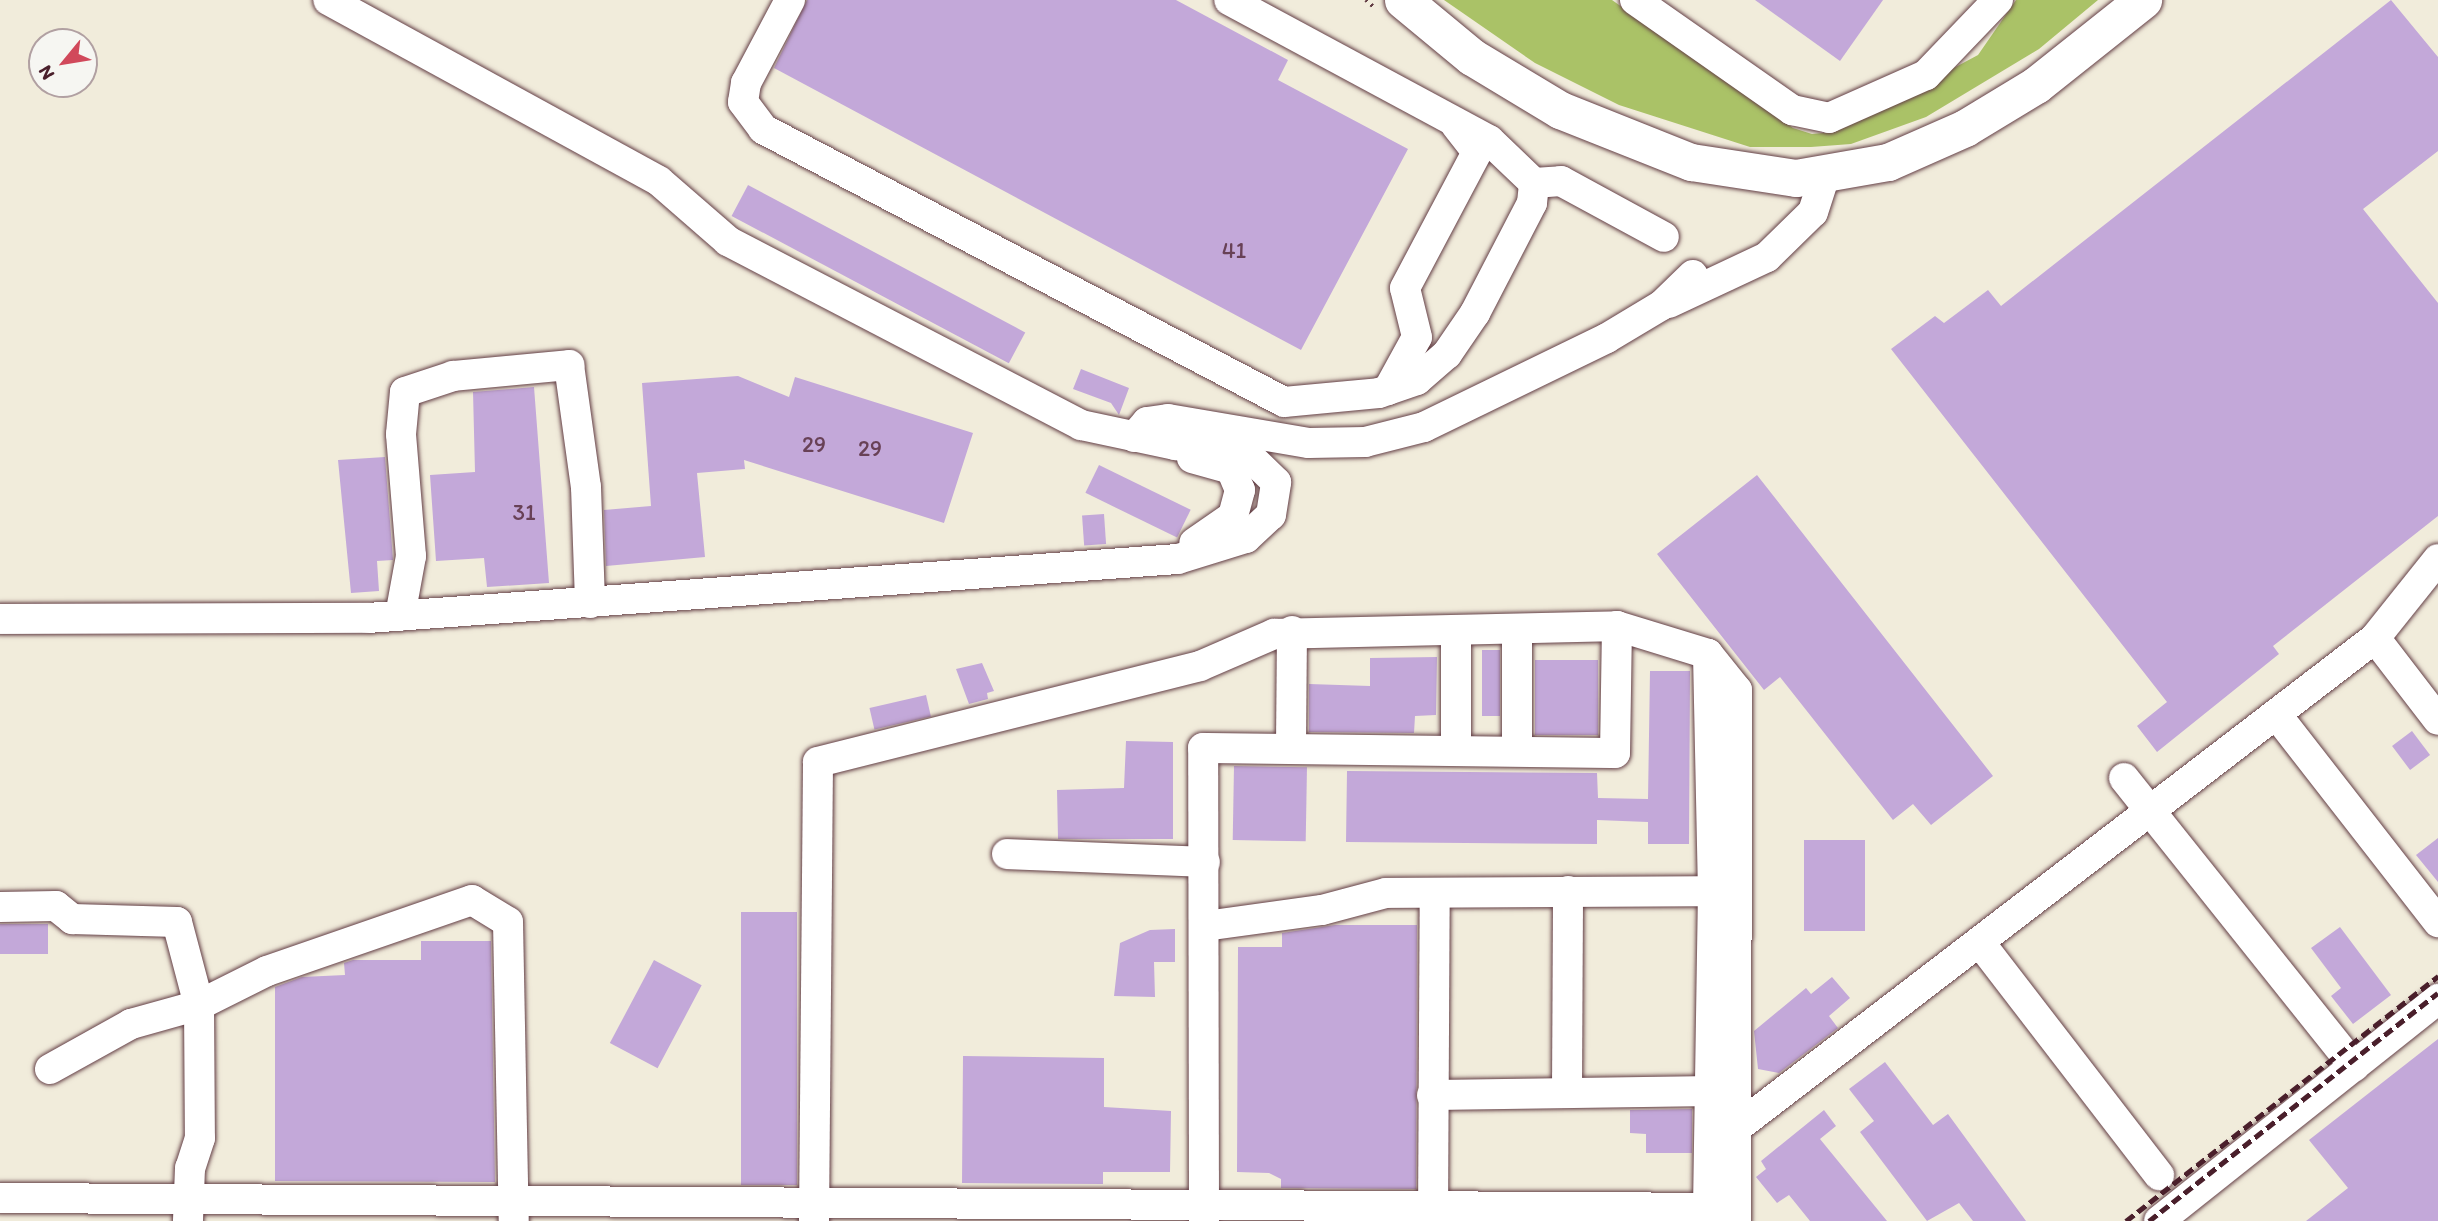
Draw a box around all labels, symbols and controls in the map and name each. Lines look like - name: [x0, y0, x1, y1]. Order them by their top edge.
- north arrow: [28, 28, 98, 98]
- text: N: [33, 61, 59, 84]
- house number: 41: [1222, 236, 1246, 264]
- house number: 29: [802, 430, 826, 458]
- house number: 29: [858, 434, 882, 462]
- house number: 31: [512, 498, 536, 526]

